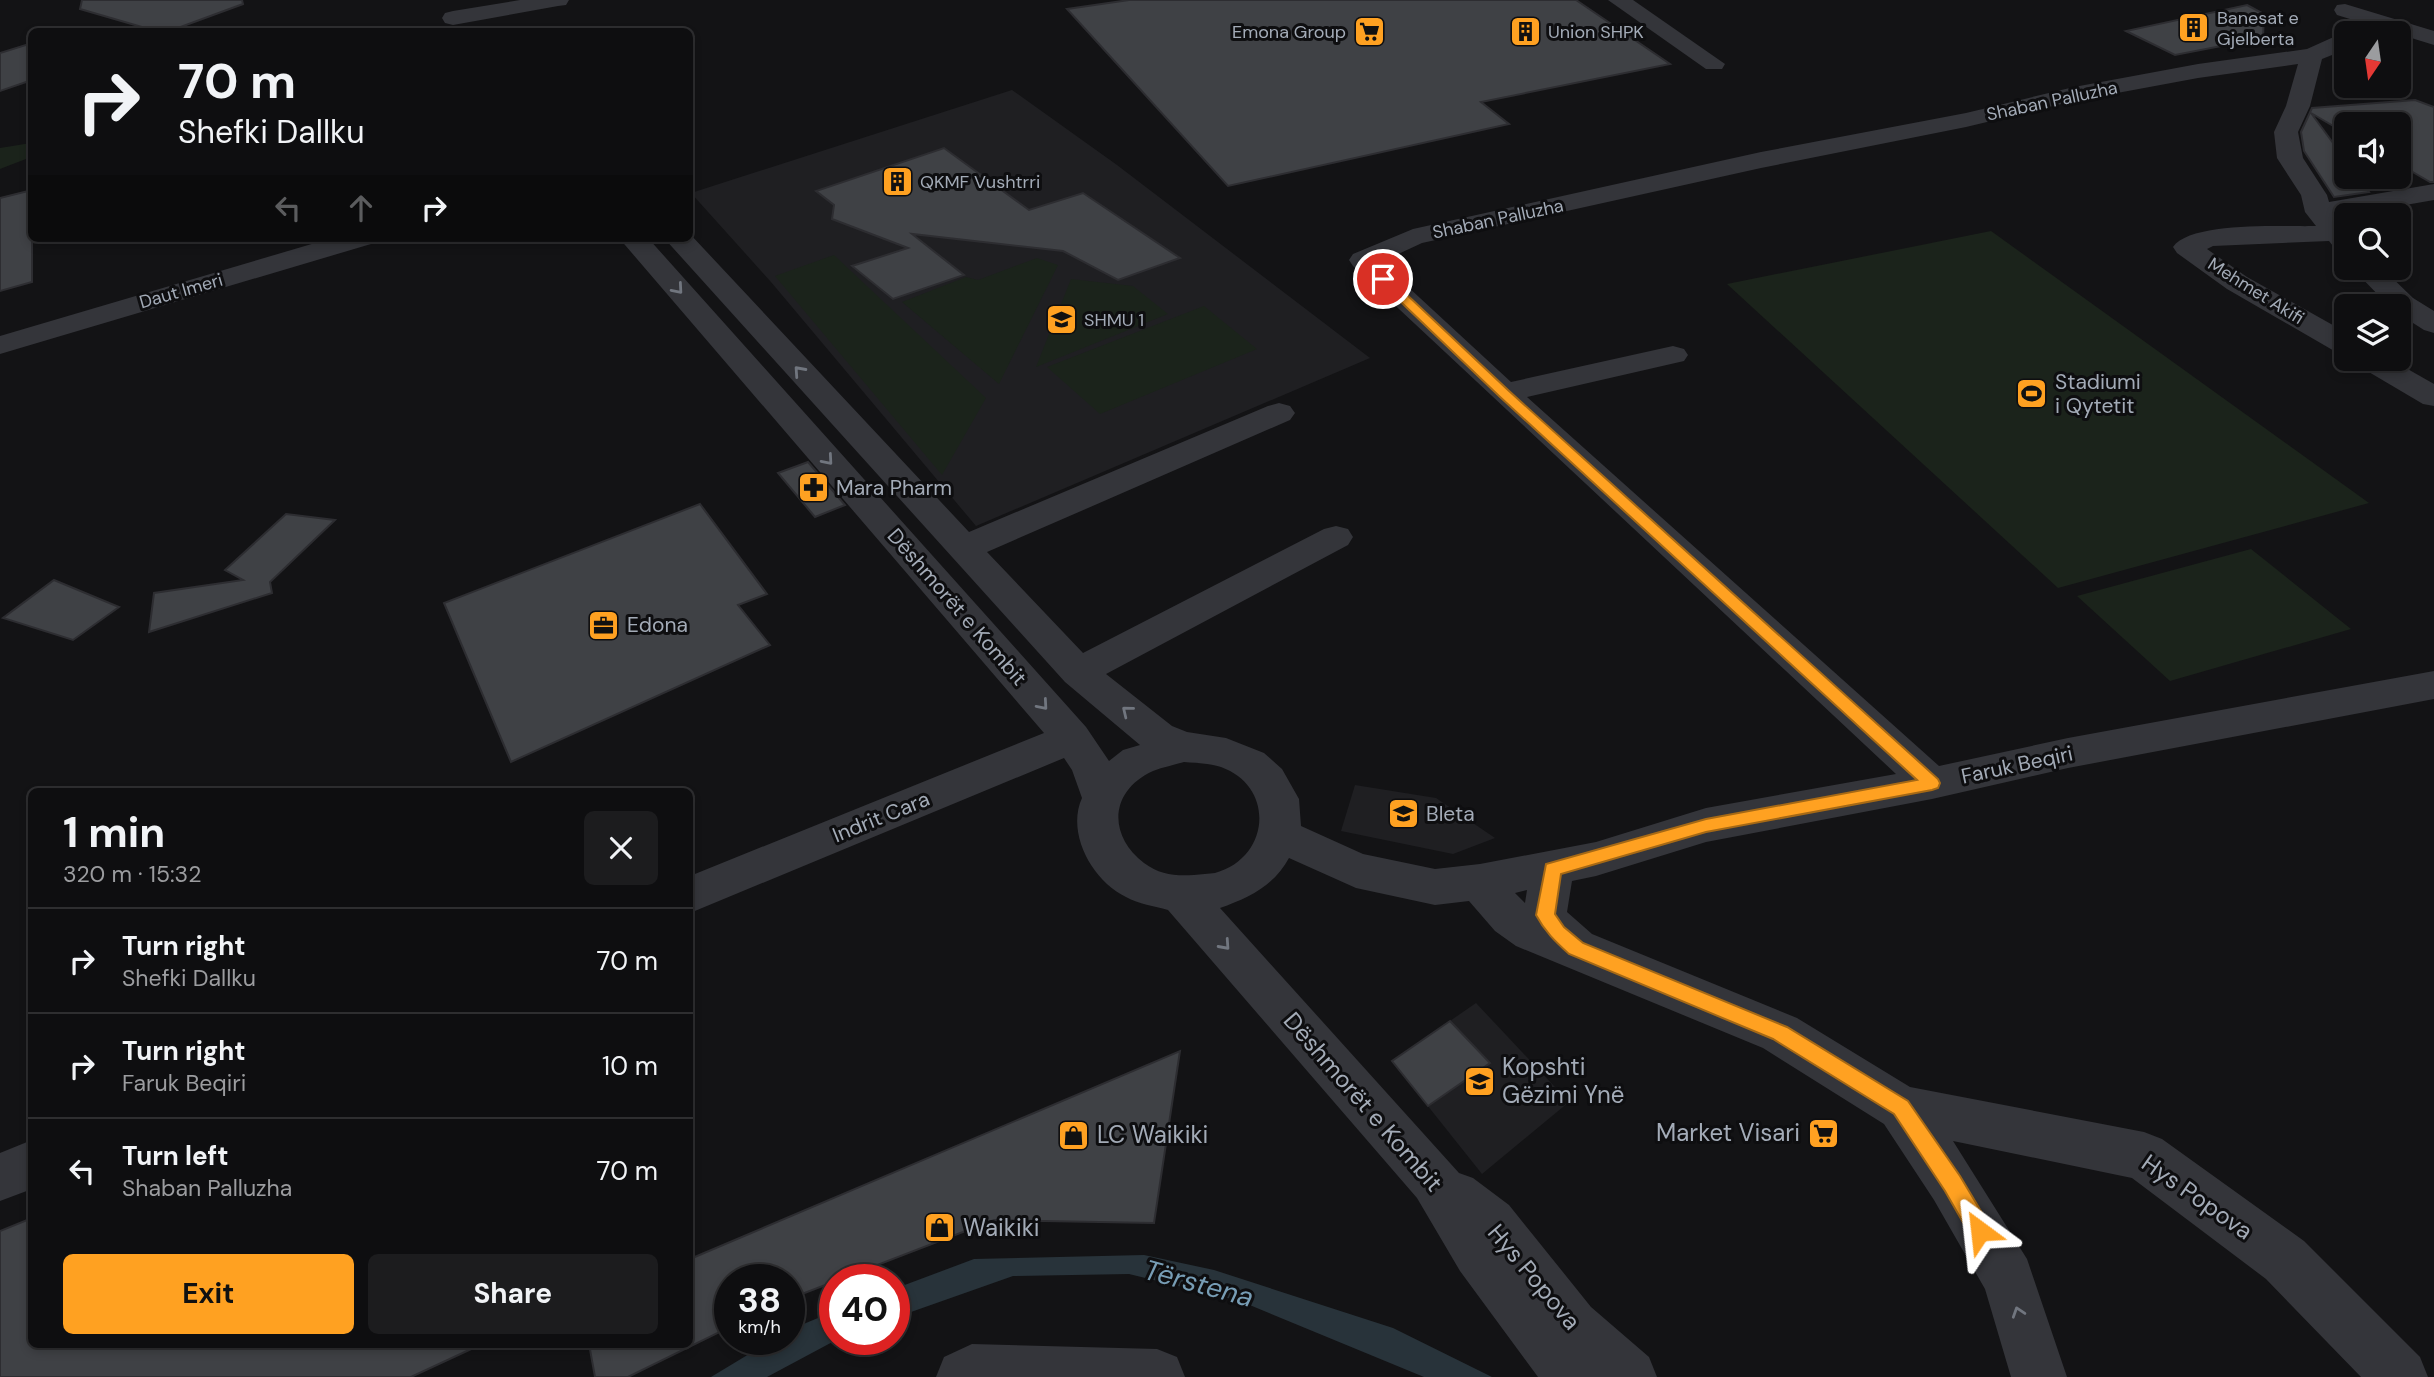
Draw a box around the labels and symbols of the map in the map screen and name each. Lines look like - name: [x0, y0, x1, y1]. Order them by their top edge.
- place label: Banesat e Gjelberta: [2217, 6, 2299, 51]
- building icon: Banesat e Gjelberta: [2177, 11, 2211, 45]
- supermarket icon: Emona Group: [1352, 15, 1386, 49]
- building icon: Union SHPK: [1508, 15, 1542, 49]
- place label: Emona Group: [1232, 20, 1346, 44]
- place label: Union SHPK: [1548, 20, 1644, 44]
- north arrow: [2334, 21, 2412, 98]
- street label: Shaban Palluzha: [1984, 75, 2120, 127]
- building icon: QKMF Vushtrri: [880, 165, 914, 199]
- place label: QKMF Vushtrri: [920, 170, 1040, 194]
- street label: Shaban Palluzha: [1430, 193, 1566, 245]
- pin: [1353, 249, 1413, 309]
- street label: Mehmet Akifi: [2203, 252, 2309, 330]
- street label: Daut Imeri: [136, 268, 226, 314]
- one-way arrow: [670, 281, 682, 294]
- school or university icon: SHMU 1: [1044, 303, 1078, 337]
- place label: SHMU 1: [1084, 308, 1144, 332]
- one-way arrow: [795, 366, 808, 379]
- place label: Stadiumi i Qytetit: [2055, 368, 2141, 420]
- sports icon: Stadiumi i Qytetit: [2015, 377, 2049, 411]
- one-way arrow: [820, 452, 832, 465]
- pharmacy icon: Mara Pharm: [796, 471, 830, 505]
- place label: Mara Pharm: [836, 474, 952, 502]
- street label: Dëshmorët e Kombit: [881, 522, 1033, 692]
- office icon: Edona: [587, 608, 621, 642]
- place label: Edona: [627, 611, 688, 639]
- one-way arrow: [1035, 697, 1047, 710]
- one-way arrow: [1122, 707, 1134, 720]
- street label: Faruk Beqiri: [1959, 740, 2075, 790]
- street label: Indrit Cara: [828, 785, 934, 849]
- school or university icon: Bleta: [1386, 797, 1420, 831]
- place label: Bleta: [1426, 800, 1475, 828]
- one-way arrow: [1217, 937, 1230, 950]
- street label: Dëshmorët e Kombit: [1277, 1005, 1450, 1198]
- place label: Kopshti Gëzimi Ynë: [1502, 1051, 1625, 1110]
- school or university icon: Kopshti Gëzimi Ynë: [1462, 1064, 1496, 1098]
- supermarket icon: Market Visari: [1806, 1116, 1840, 1150]
- place label: Market Visari: [1656, 1117, 1800, 1148]
- shop icon: LC Waikiki: [1057, 1118, 1091, 1152]
- place label: LC Waikiki: [1097, 1119, 1208, 1150]
- street label: Hys Popova: [2136, 1147, 2259, 1246]
- position arrow: [1943, 1194, 2017, 1268]
- shop icon: Waikiki: [923, 1211, 957, 1245]
- place label: Waikiki: [963, 1212, 1040, 1243]
- street label: Hys Popova: [1481, 1217, 1588, 1336]
- water label: Tërstena: [1140, 1251, 1258, 1316]
- speed limit sign: 40: [819, 1264, 910, 1355]
- one-way arrow: [2012, 1306, 2027, 1318]

